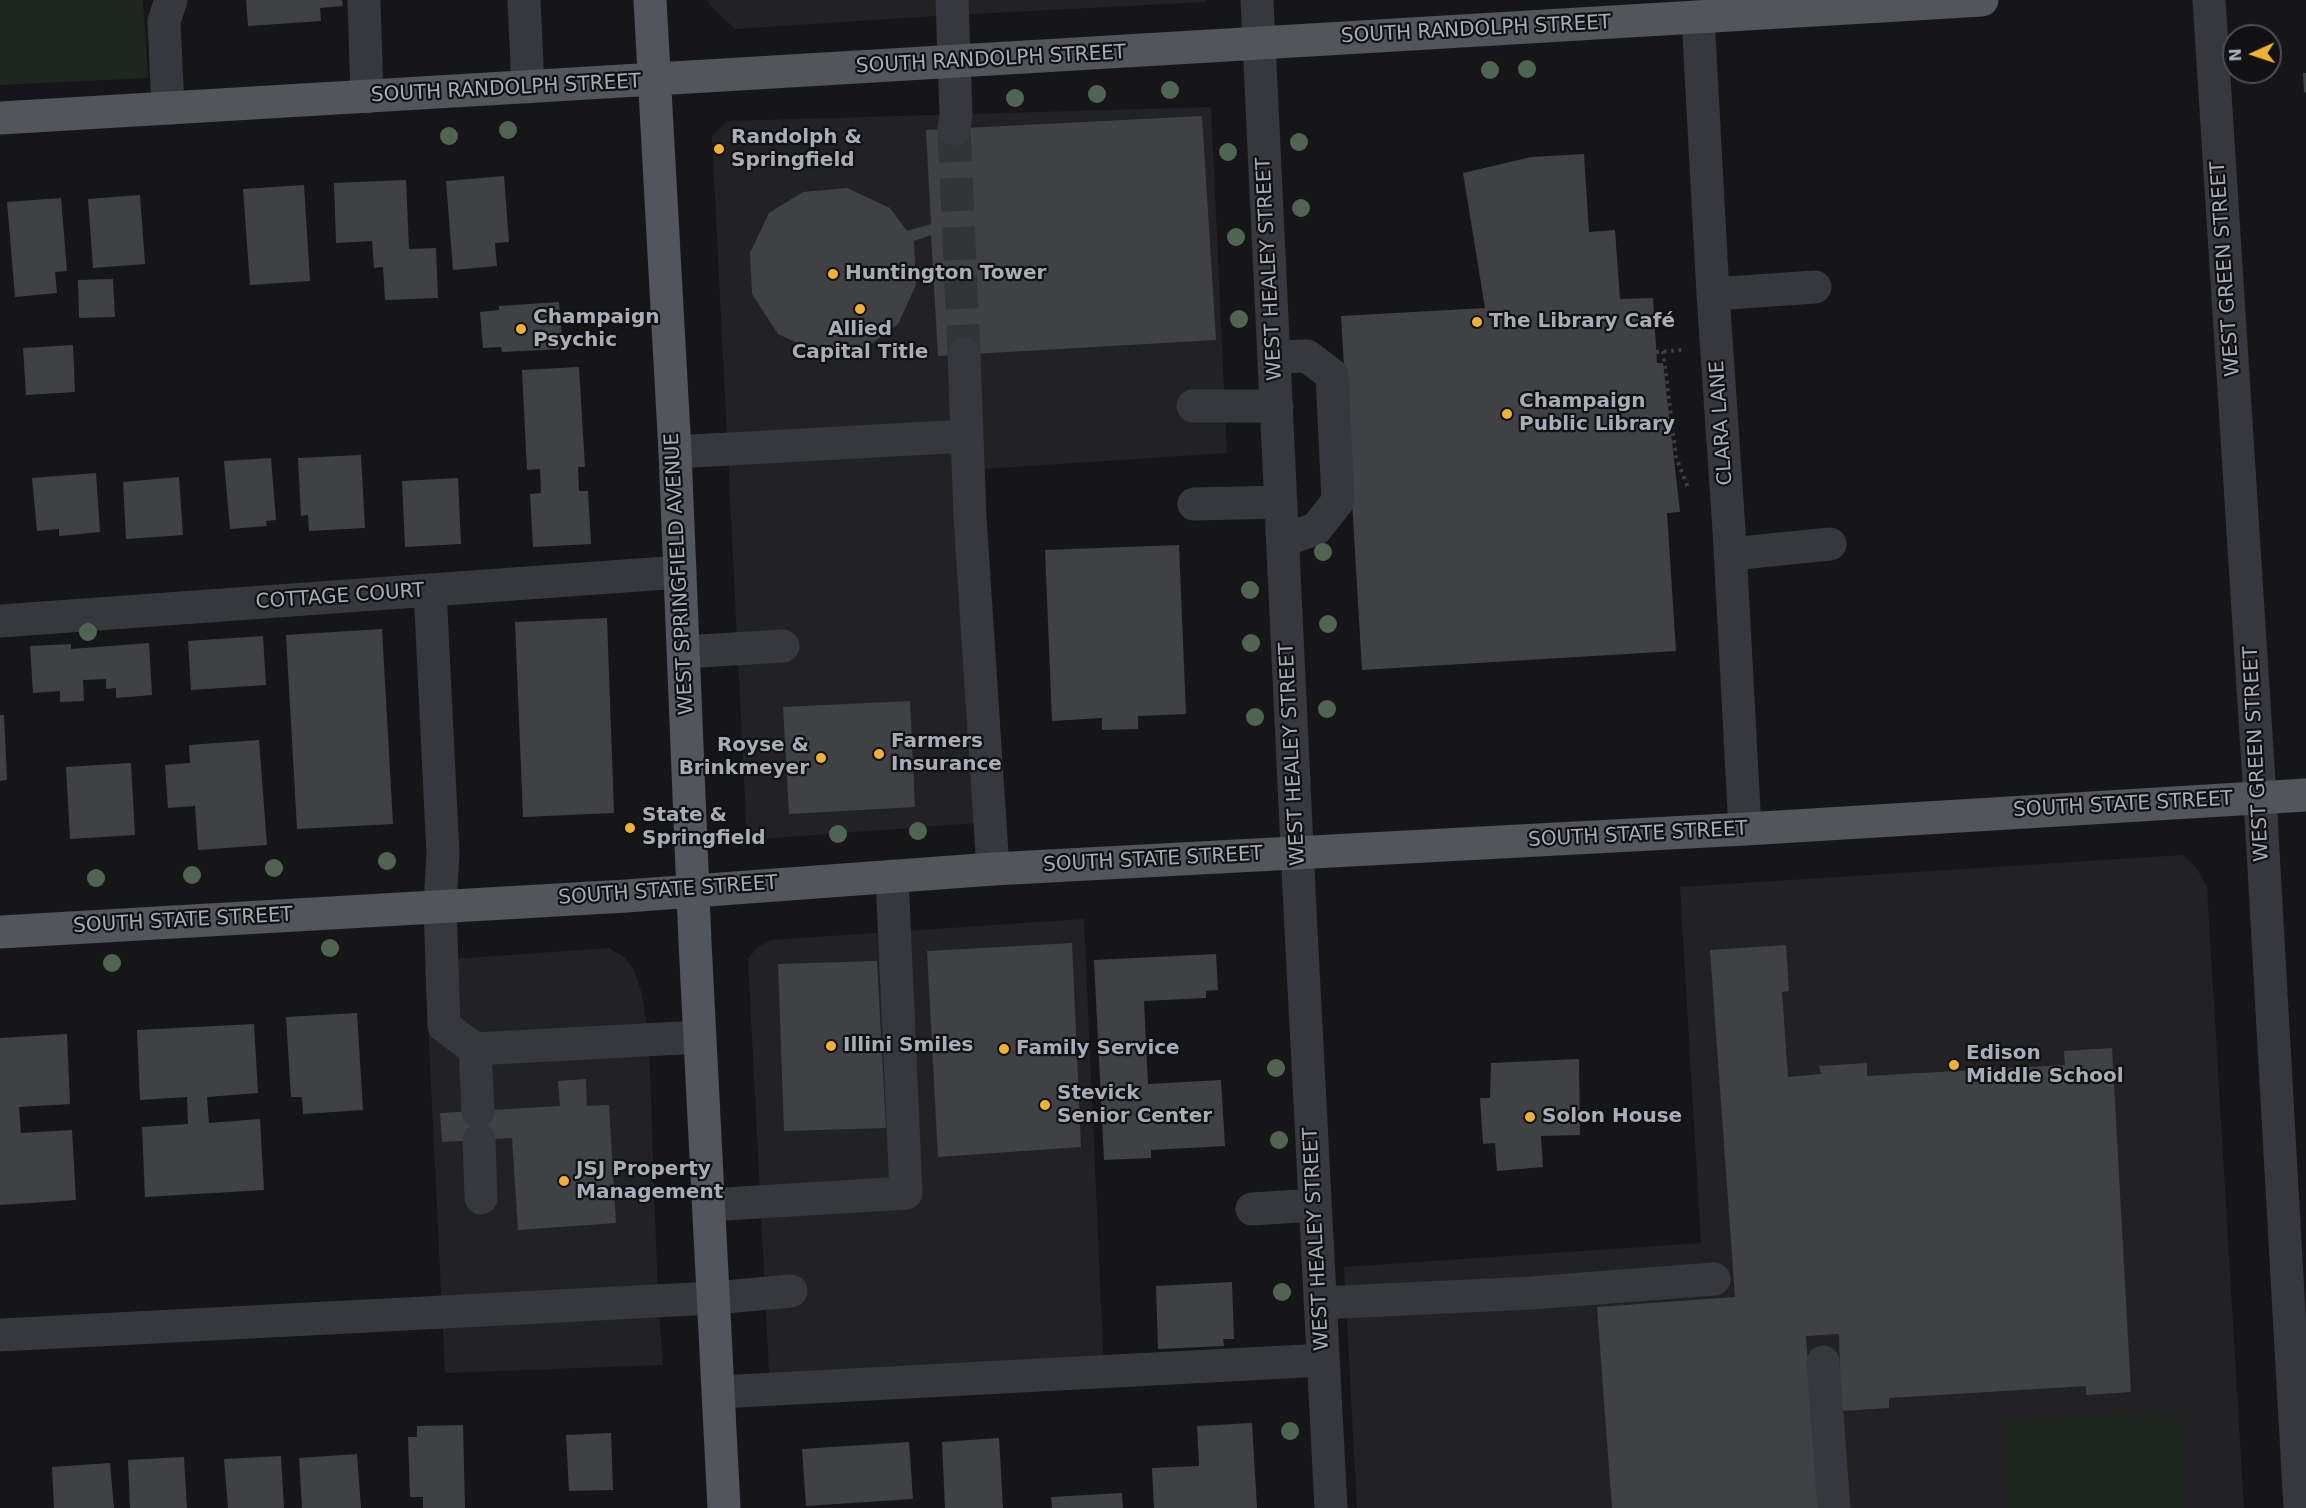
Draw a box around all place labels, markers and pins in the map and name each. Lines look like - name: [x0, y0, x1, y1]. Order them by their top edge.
- place label: Randolph & Springfield: [731, 126, 862, 173]
- marker: Randolph & Springfield: [712, 142, 726, 156]
- place label: Huntington Tower: [845, 262, 1046, 286]
- marker: Huntington Tower: [826, 267, 840, 281]
- marker: Allied Capital Title: [853, 302, 867, 316]
- place label: Champaign Psychic: [533, 306, 659, 353]
- place label: The Library Café: [1489, 310, 1675, 334]
- marker: The Library Café: [1470, 315, 1484, 329]
- place label: Allied Capital Title: [792, 318, 928, 365]
- marker: Champaign Psychic: [514, 322, 528, 336]
- place label: Champaign Public Library: [1519, 390, 1675, 437]
- marker: Champaign Public Library: [1500, 407, 1514, 421]
- place label: Farmers Insurance: [891, 730, 1002, 777]
- place label: Royse & Brinkmeyer: [679, 734, 809, 781]
- marker: Farmers Insurance: [872, 747, 886, 761]
- marker: Royse & Brinkmeyer: [814, 751, 828, 765]
- place label: State & Springfield: [642, 804, 766, 851]
- marker: State & Springfield: [623, 821, 637, 835]
- place label: Illini Smiles: [843, 1034, 973, 1058]
- place label: Family Service: [1016, 1037, 1180, 1061]
- marker: Illini Smiles: [824, 1039, 838, 1053]
- marker: Family Service: [997, 1042, 1011, 1056]
- place label: Edison Middle School: [1966, 1042, 2124, 1089]
- marker: Edison Middle School: [1947, 1058, 1961, 1072]
- place label: Stevick Senior Center: [1057, 1082, 1212, 1129]
- marker: Stevick Senior Center: [1038, 1098, 1052, 1112]
- place label: Solon House: [1542, 1105, 1682, 1129]
- marker: Solon House: [1523, 1110, 1537, 1124]
- place label: JSJ Property Management: [576, 1158, 723, 1205]
- marker: JSJ Property Management: [557, 1174, 571, 1188]

